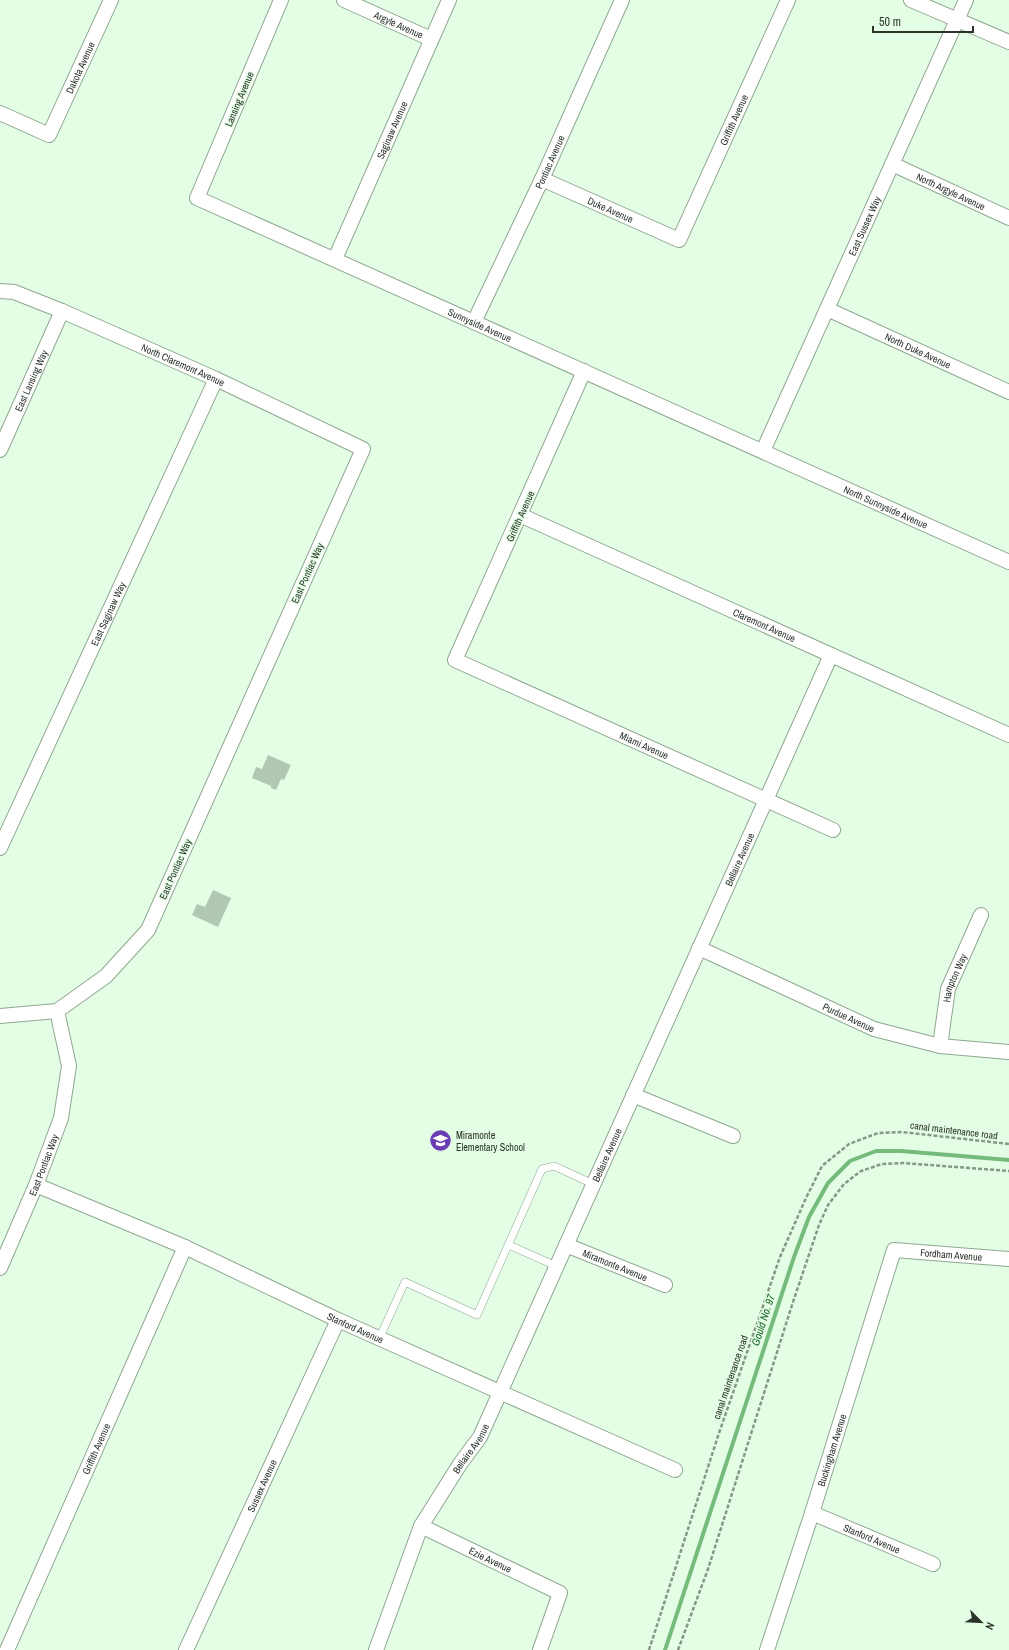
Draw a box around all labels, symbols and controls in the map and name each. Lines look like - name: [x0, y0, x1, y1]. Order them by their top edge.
- street label: Argyle Avenue: [371, 8, 426, 42]
- scale bar: [873, 8, 973, 34]
- text: 50 m: [879, 14, 901, 30]
- street label: Dakota Avenue: [63, 39, 98, 96]
- street label: Lansing Avenue: [222, 69, 257, 129]
- street label: Griffith Avenue: [717, 92, 751, 147]
- street label: Saginaw Avenue: [374, 99, 411, 161]
- street label: Pontiac Avenue: [532, 133, 568, 191]
- street label: North Argyle Avenue: [914, 170, 988, 213]
- street label: East Sussex Way: [846, 193, 884, 258]
- street label: Duke Avenue: [585, 194, 636, 226]
- street label: Sunnyside Avenue: [446, 305, 514, 345]
- street label: North Duke Avenue: [883, 330, 953, 372]
- street label: North Claremont Avenue: [139, 341, 227, 389]
- street label: East Lansing Way: [12, 347, 51, 414]
- street label: North Sunnyside Avenue: [842, 483, 930, 532]
- street label: Griffith Avenue: [503, 488, 538, 544]
- street label: East Pontiac Way: [288, 540, 327, 605]
- street label: East Saginaw Way: [88, 579, 129, 648]
- street label: Claremont Avenue: [731, 606, 798, 645]
- street label: Miami Avenue: [618, 729, 671, 762]
- street label: Bellaire Avenue: [722, 830, 758, 888]
- street label: East Pontiac Way: [156, 836, 195, 901]
- street label: Hampton Way: [940, 951, 970, 1003]
- street label: Purdue Avenue: [820, 1000, 877, 1036]
- street label: canal maintenance road: [909, 1119, 998, 1142]
- street label: Bellaire Avenue: [589, 1126, 625, 1184]
- school or university icon: Miramonte Elementary School: [428, 1128, 454, 1154]
- place label: Miramonte Elementary School: [456, 1129, 525, 1154]
- street label: East Pontiac Way: [26, 1131, 62, 1198]
- street label: Miramonte Avenue: [581, 1246, 650, 1284]
- street label: Fordham Avenue: [920, 1246, 983, 1264]
- water label: Gould No. 97: [748, 1292, 778, 1347]
- street label: Stanford Avenue: [325, 1310, 386, 1347]
- street label: canal maintenance road: [710, 1333, 751, 1421]
- street label: Buckingham Avenue: [815, 1412, 850, 1488]
- street label: Griffith Avenue: [79, 1421, 113, 1477]
- street label: Bellaire Avenue: [450, 1421, 492, 1476]
- street label: Sussex Avenue: [244, 1457, 280, 1514]
- street label: Stanford Avenue: [841, 1521, 903, 1557]
- street label: Ezie Avenue: [467, 1544, 514, 1576]
- north arrow: [961, 1602, 1001, 1642]
- text: N: [982, 1620, 998, 1632]

